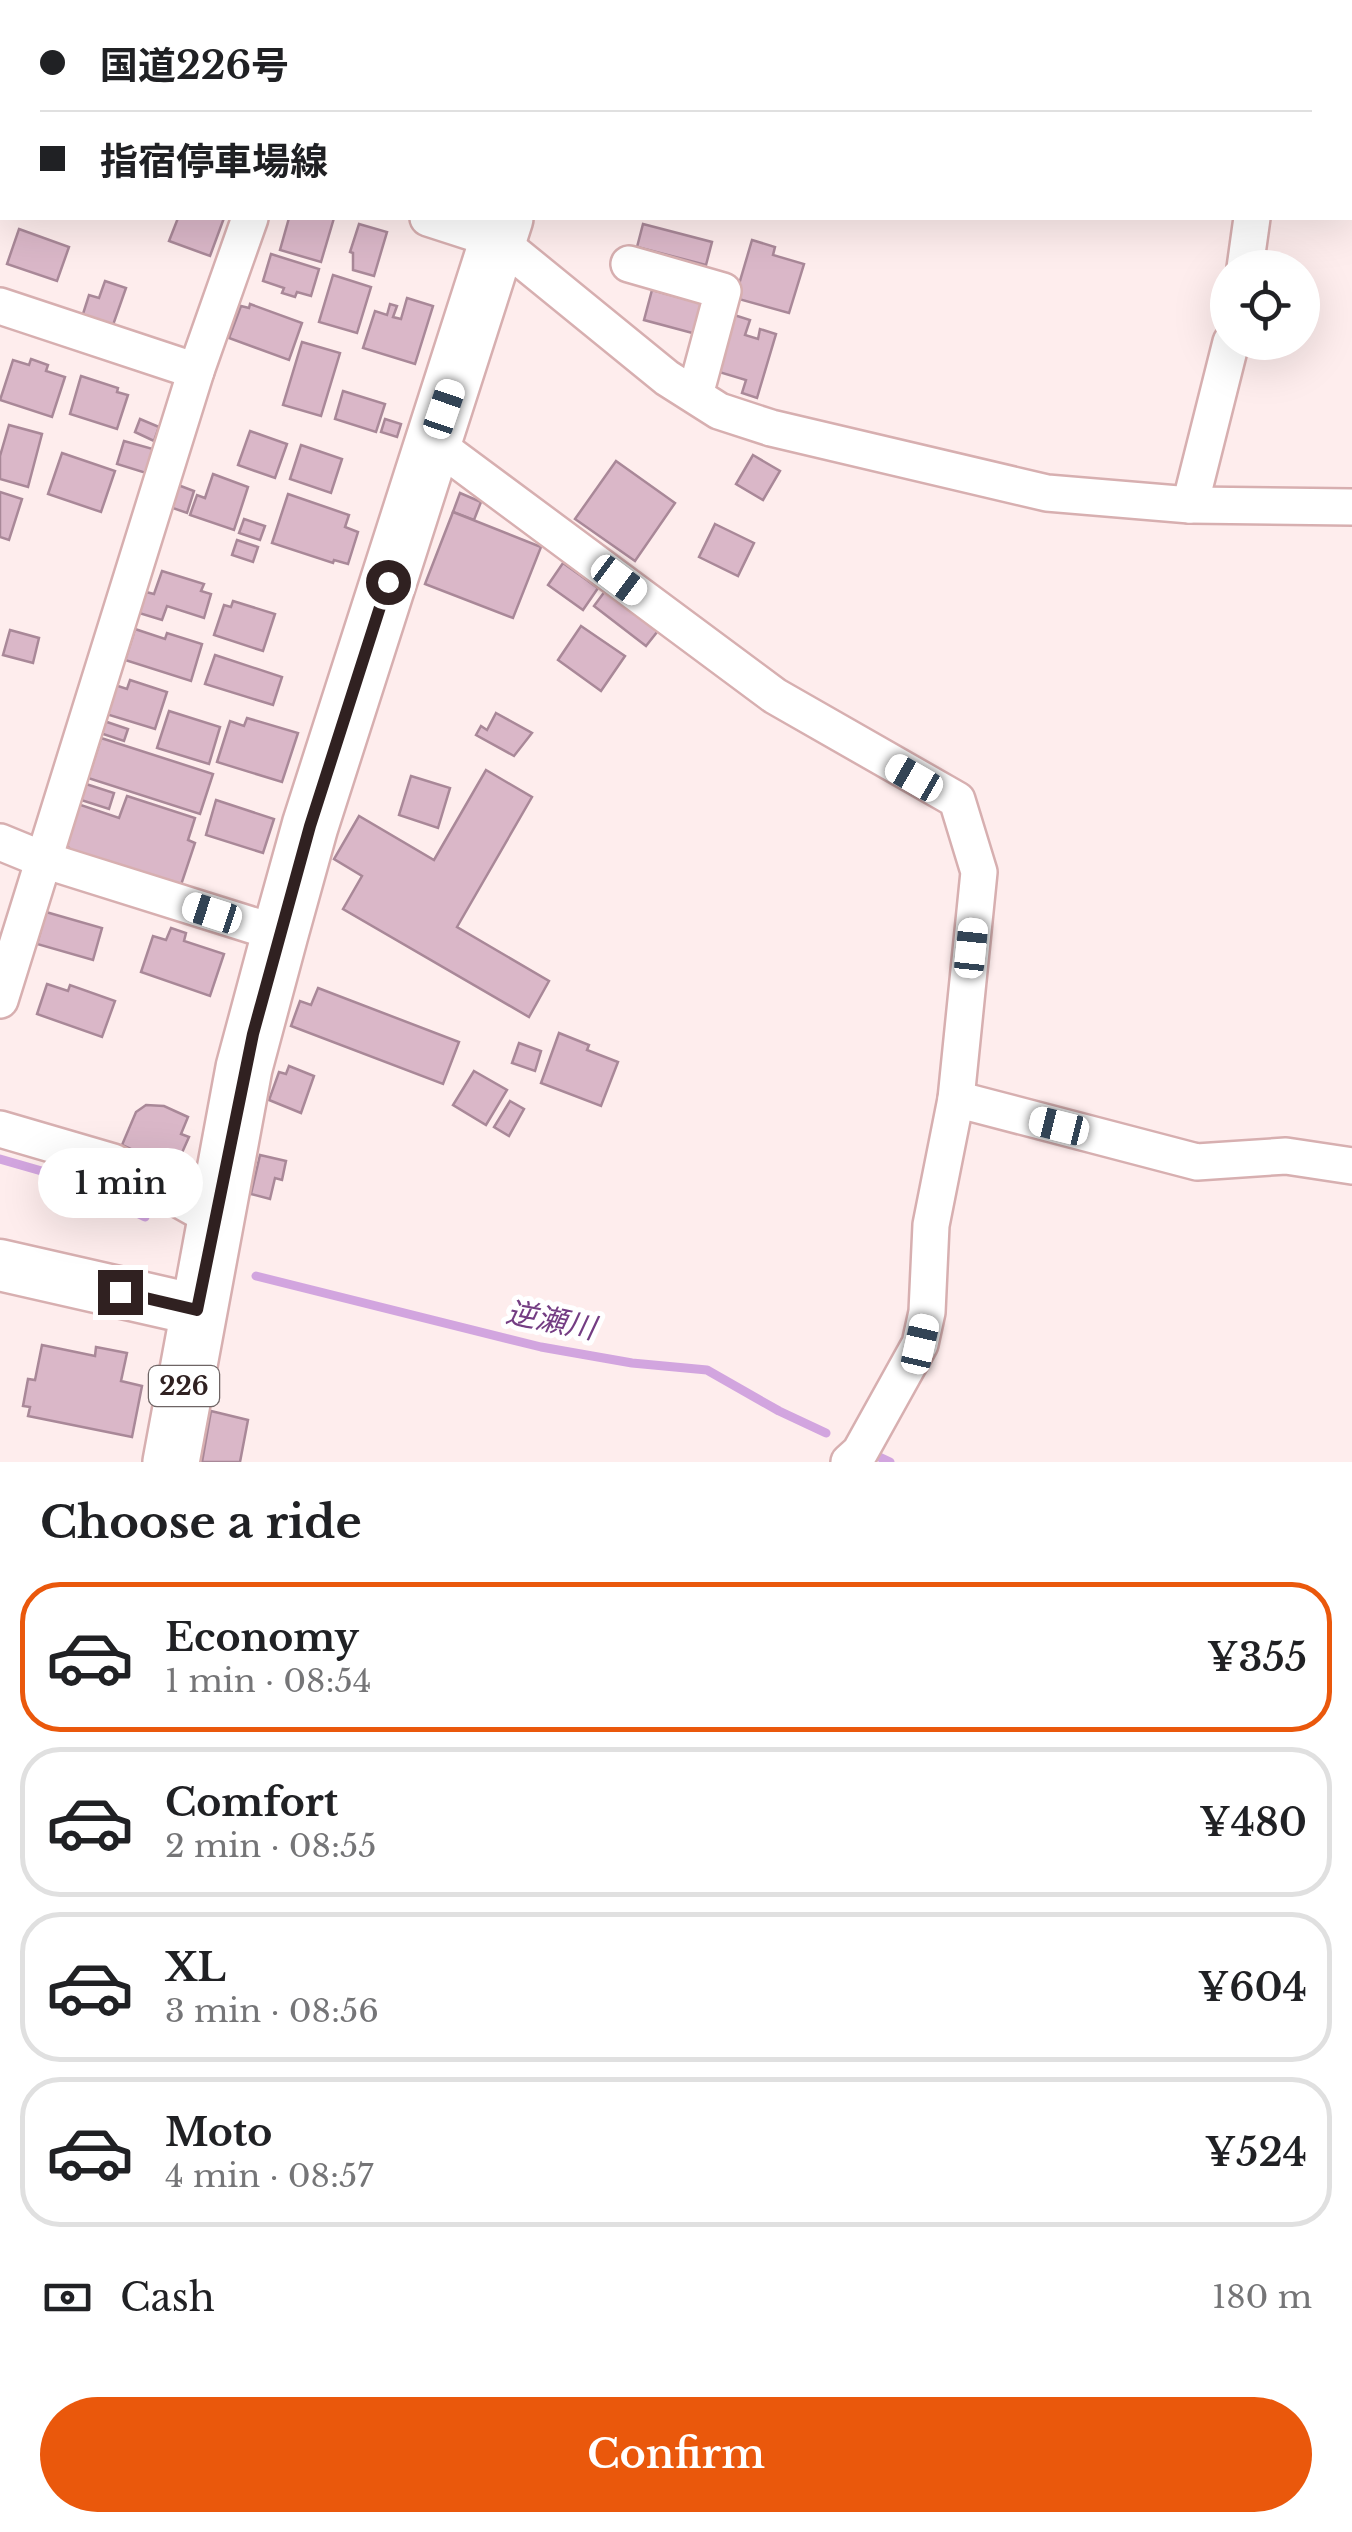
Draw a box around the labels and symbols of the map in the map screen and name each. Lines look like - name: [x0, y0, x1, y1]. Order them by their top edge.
- car: [420, 376, 468, 442]
- car: [586, 550, 652, 610]
- route start: [366, 560, 411, 605]
- car: [881, 750, 947, 806]
- car: [179, 889, 245, 937]
- car: [953, 917, 989, 979]
- car: [1026, 1104, 1092, 1148]
- callout: 1 min: [38, 1147, 202, 1217]
- route end: [98, 1270, 143, 1315]
- water label: 逆瀬川: [503, 1293, 602, 1347]
- car: [899, 1311, 941, 1377]
- road number: 226: [149, 1366, 219, 1406]

